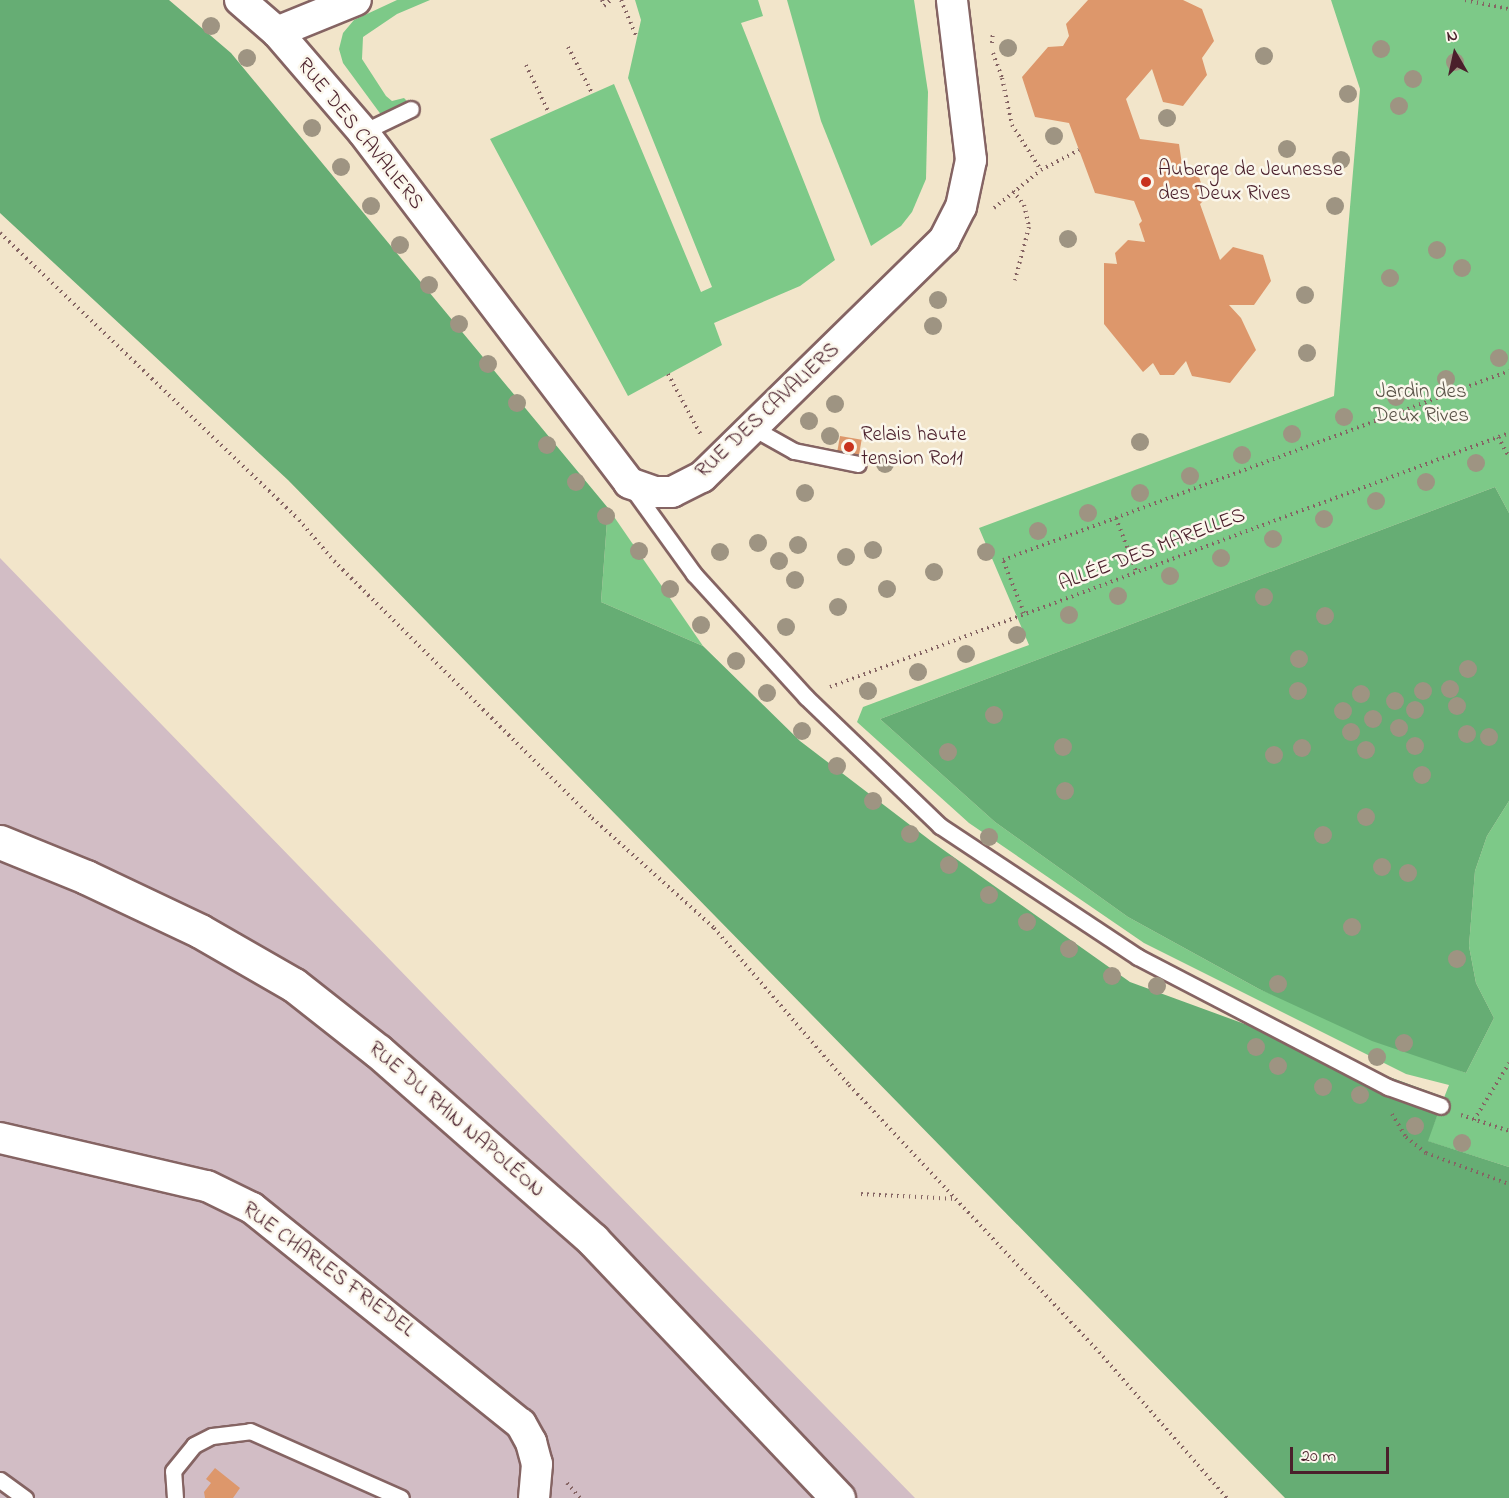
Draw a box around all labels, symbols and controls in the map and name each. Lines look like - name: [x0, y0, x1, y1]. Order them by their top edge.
- north arrow: [1425, 24, 1485, 84]
- text: N: [1445, 24, 1459, 49]
- street label: RUE DES CAVALIERS: [291, 53, 429, 215]
- place label: Auberge de Jeunesse des Deux Rives: [1158, 157, 1343, 207]
- marker: Auberge de Jeunesse des Deux Rives: [1139, 175, 1153, 189]
- street label: RUE DES CAVALIERS: [691, 338, 845, 484]
- park label: Jardin des Deux Rives: [1373, 379, 1469, 429]
- place label: Relais haute tension R011: [861, 422, 966, 472]
- marker: Relais haute tension R011: [842, 440, 856, 454]
- street label: ALLÉE DES MARELLES: [1055, 503, 1249, 597]
- street label: RUE DU RHIN NAPOLÉON: [363, 1037, 549, 1203]
- street label: RUE CHARLES FRIEDEL: [237, 1197, 419, 1343]
- scale bar: [1293, 1435, 1392, 1473]
- text: 20 m: [1301, 1444, 1336, 1470]

